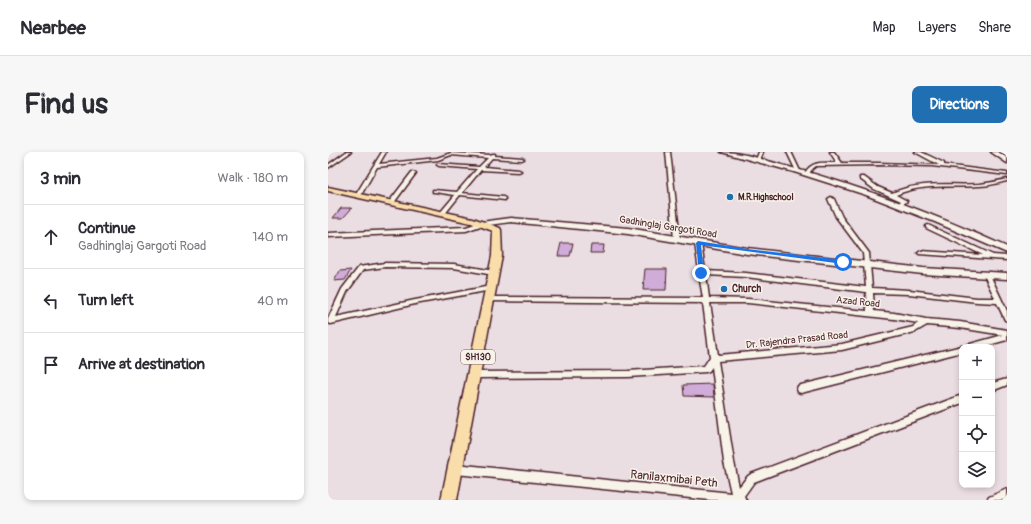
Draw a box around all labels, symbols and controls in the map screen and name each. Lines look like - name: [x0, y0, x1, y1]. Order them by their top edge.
- text: Nearbee: [20, 16, 86, 40]
- text: Map: [873, 19, 896, 36]
- text: Layers: [918, 19, 956, 36]
- text: Share: [978, 19, 1011, 36]
- button: Directions: [912, 86, 1007, 123]
- text: Find us: [24, 87, 108, 122]
- text: 3 min: [40, 168, 81, 189]
- text: Walk · 180 m: [218, 170, 288, 186]
- marker: M.R.Highschool: [725, 192, 735, 202]
- place label: M.R.Highschool: [738, 192, 794, 203]
- street label: Gadhinglaj Gargoti Road: [618, 213, 718, 241]
- text: Continue: [78, 219, 136, 238]
- icon: ahead: [40, 226, 62, 248]
- text: 140 m: [252, 229, 288, 245]
- text: Gadhinglaj Gargoti Road: [78, 238, 206, 254]
- route start: [834, 253, 852, 271]
- route end: [692, 264, 710, 282]
- place label: Church: [732, 283, 762, 295]
- marker: Church: [719, 284, 729, 294]
- icon: left: [40, 290, 62, 312]
- text: Turn left: [78, 291, 134, 310]
- text: 40 m: [257, 293, 288, 309]
- street label: Azad Road: [835, 294, 881, 310]
- street label: Dr. Rajendra Prasad Road: [745, 329, 849, 351]
- map controls: [959, 344, 995, 488]
- button: +: [959, 344, 995, 380]
- road number: SH130: [461, 350, 495, 364]
- icon: arrive: [40, 354, 62, 376]
- text: Arrive at destination: [78, 355, 205, 374]
- button: −: [959, 380, 995, 416]
- button: locate: [959, 416, 995, 452]
- button: layers: [959, 452, 995, 488]
- street label: Ranilaxmibai Peth: [630, 467, 719, 491]

